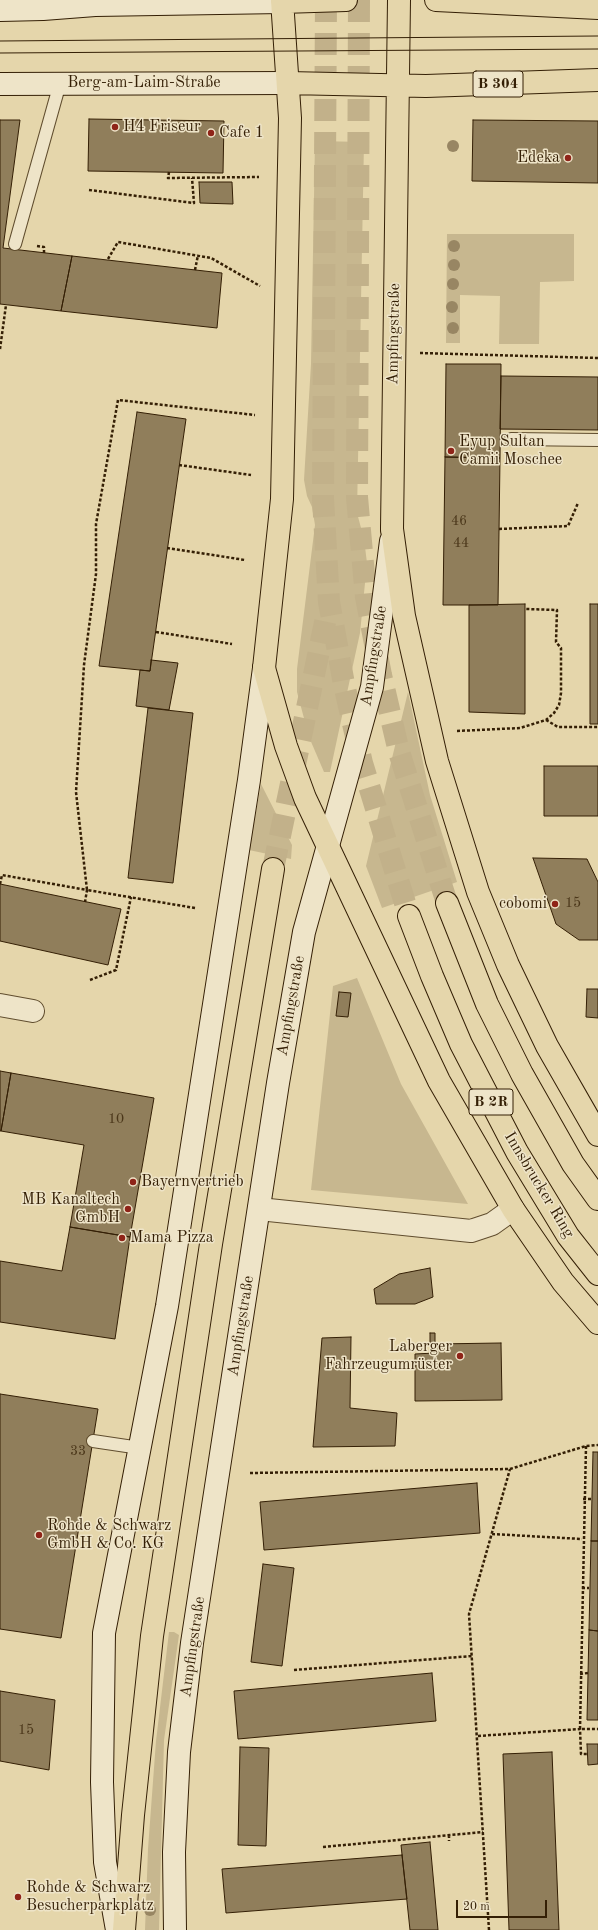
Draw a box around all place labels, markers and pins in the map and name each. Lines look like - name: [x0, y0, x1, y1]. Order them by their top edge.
- place label: H4 Friseur: [123, 117, 200, 137]
- marker: H4 Friseur: [110, 122, 120, 132]
- place label: Cafe 1: [219, 123, 264, 143]
- marker: Cafe 1: [206, 128, 216, 138]
- place label: Edeka: [517, 148, 560, 168]
- marker: Edeka: [563, 153, 573, 163]
- place label: Eyup Sultan Camii Moschee: [459, 432, 562, 470]
- marker: Eyup Sultan Camii Moschee: [446, 446, 456, 456]
- place label: cobomi: [499, 894, 547, 914]
- marker: cobomi: [550, 899, 560, 909]
- place label: Bayernvertrieb: [141, 1172, 244, 1192]
- marker: Bayernvertrieb: [128, 1177, 138, 1187]
- place label: MB Kanaltech GmbH: [22, 1190, 120, 1228]
- marker: MB Kanaltech GmbH: [123, 1204, 133, 1214]
- place label: Mama Pizza: [130, 1228, 214, 1248]
- marker: Mama Pizza: [117, 1233, 127, 1243]
- place label: Laberger Fahrzeugumrüster: [325, 1337, 452, 1375]
- marker: Laberger Fahrzeugumrüster: [455, 1351, 465, 1361]
- place label: Rohde & Schwarz GmbH & Co. KG: [47, 1516, 171, 1554]
- marker: Rohde & Schwarz GmbH & Co. KG: [34, 1530, 44, 1540]
- place label: Rohde & Schwarz Besucherparkplatz: [26, 1878, 154, 1916]
- marker: Rohde & Schwarz Besucherparkplatz: [13, 1892, 23, 1902]

